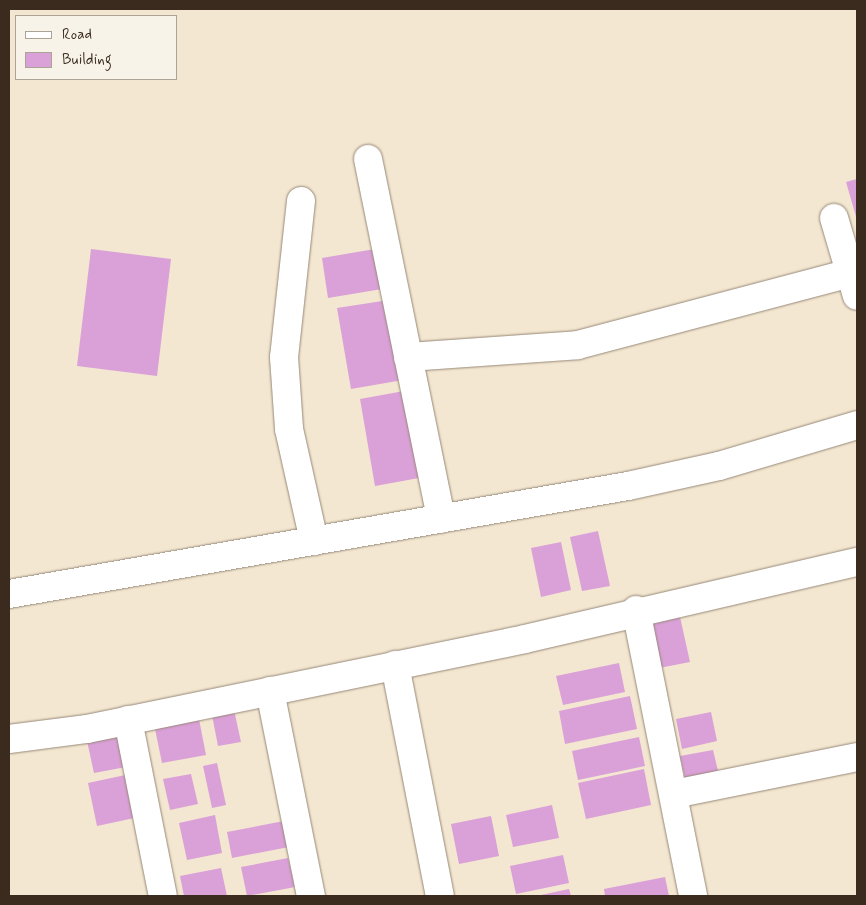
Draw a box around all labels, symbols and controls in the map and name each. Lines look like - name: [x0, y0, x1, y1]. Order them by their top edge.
- legend: [15, 15, 178, 80]
- text: Road: [62, 25, 92, 45]
- text: Building: [62, 50, 112, 70]

